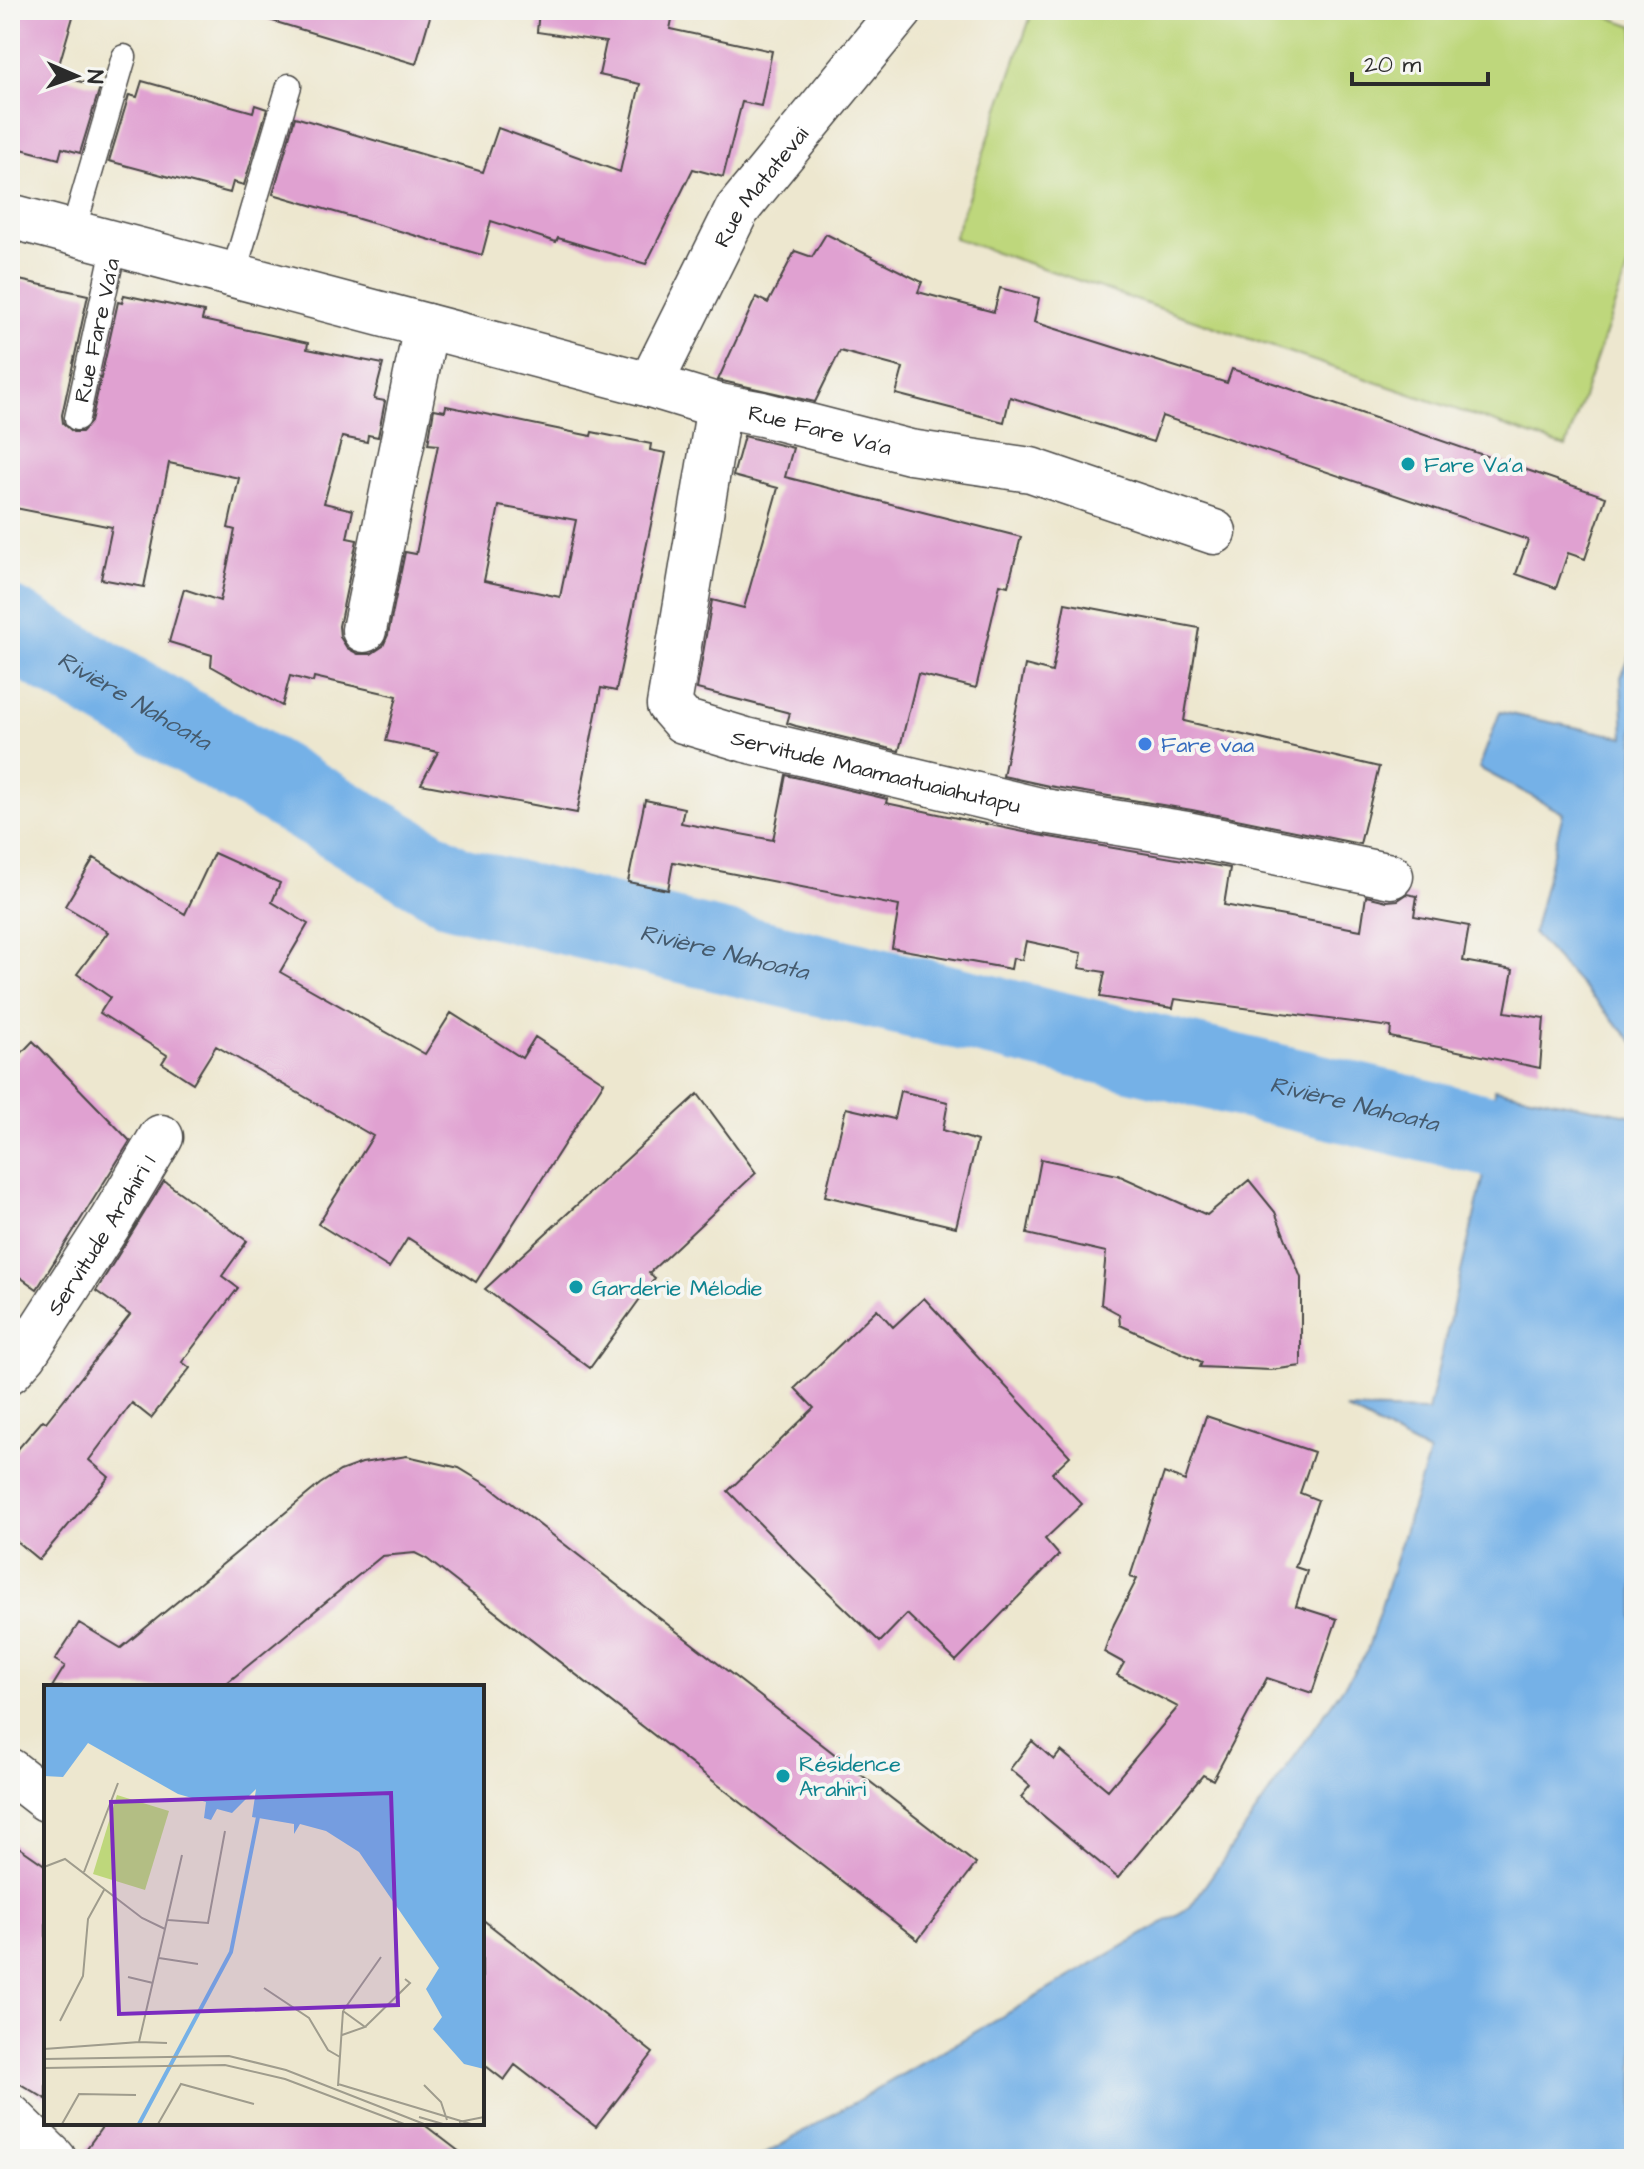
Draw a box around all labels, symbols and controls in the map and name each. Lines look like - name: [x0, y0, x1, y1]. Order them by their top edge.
- north arrow: [36, 36, 116, 116]
- scale bar: [1352, 36, 1488, 86]
- text: 20 m: [1364, 48, 1421, 82]
- text: N: [79, 69, 110, 84]
- street label: Rue Matatevai: [707, 120, 816, 253]
- street label: Rue Fare Va'a: [67, 255, 128, 405]
- street label: Rue Fare Va'a: [746, 398, 895, 464]
- place label: Fare Va’a: [1424, 450, 1523, 481]
- marker: Fare Va’a: [1399, 455, 1417, 473]
- water label: Rivière Nahoata: [51, 643, 219, 760]
- street label: Servitude Maamaatuaiahutapu: [727, 722, 1024, 822]
- place label: Fare vaa: [1161, 730, 1254, 761]
- marker: Fare vaa: [1136, 735, 1154, 753]
- water label: Rivière Nahoata: [636, 916, 814, 990]
- water label: Rivière Nahoata: [1266, 1068, 1444, 1142]
- street label: Servitude Arahiri 1: [40, 1149, 164, 1322]
- place label: Garderie Mélodie: [592, 1273, 762, 1304]
- marker: Garderie Mélodie: [567, 1278, 585, 1296]
- inset map: [44, 1685, 484, 2125]
- place label: Résidence Arahiri: [799, 1749, 901, 1805]
- marker: Résidence Arahiri: [774, 1767, 792, 1785]

